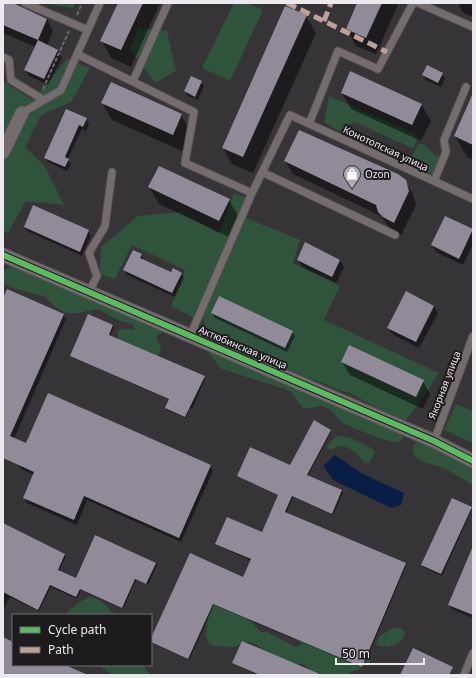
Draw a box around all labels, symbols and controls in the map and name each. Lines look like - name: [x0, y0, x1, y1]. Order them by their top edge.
- street label: Конотопская улица: [341, 122, 431, 174]
- shop icon: Ozon: [342, 164, 362, 189]
- place label: Ozon: [365, 167, 390, 181]
- street label: Актюбинская улица: [197, 322, 289, 372]
- street label: Якорная улица: [425, 349, 463, 421]
- legend: [12, 614, 152, 666]
- text: Cycle path: [48, 621, 106, 638]
- scale bar: [336, 640, 424, 666]
- text: Path: [48, 641, 74, 658]
- text: 50 m: [342, 645, 370, 662]

